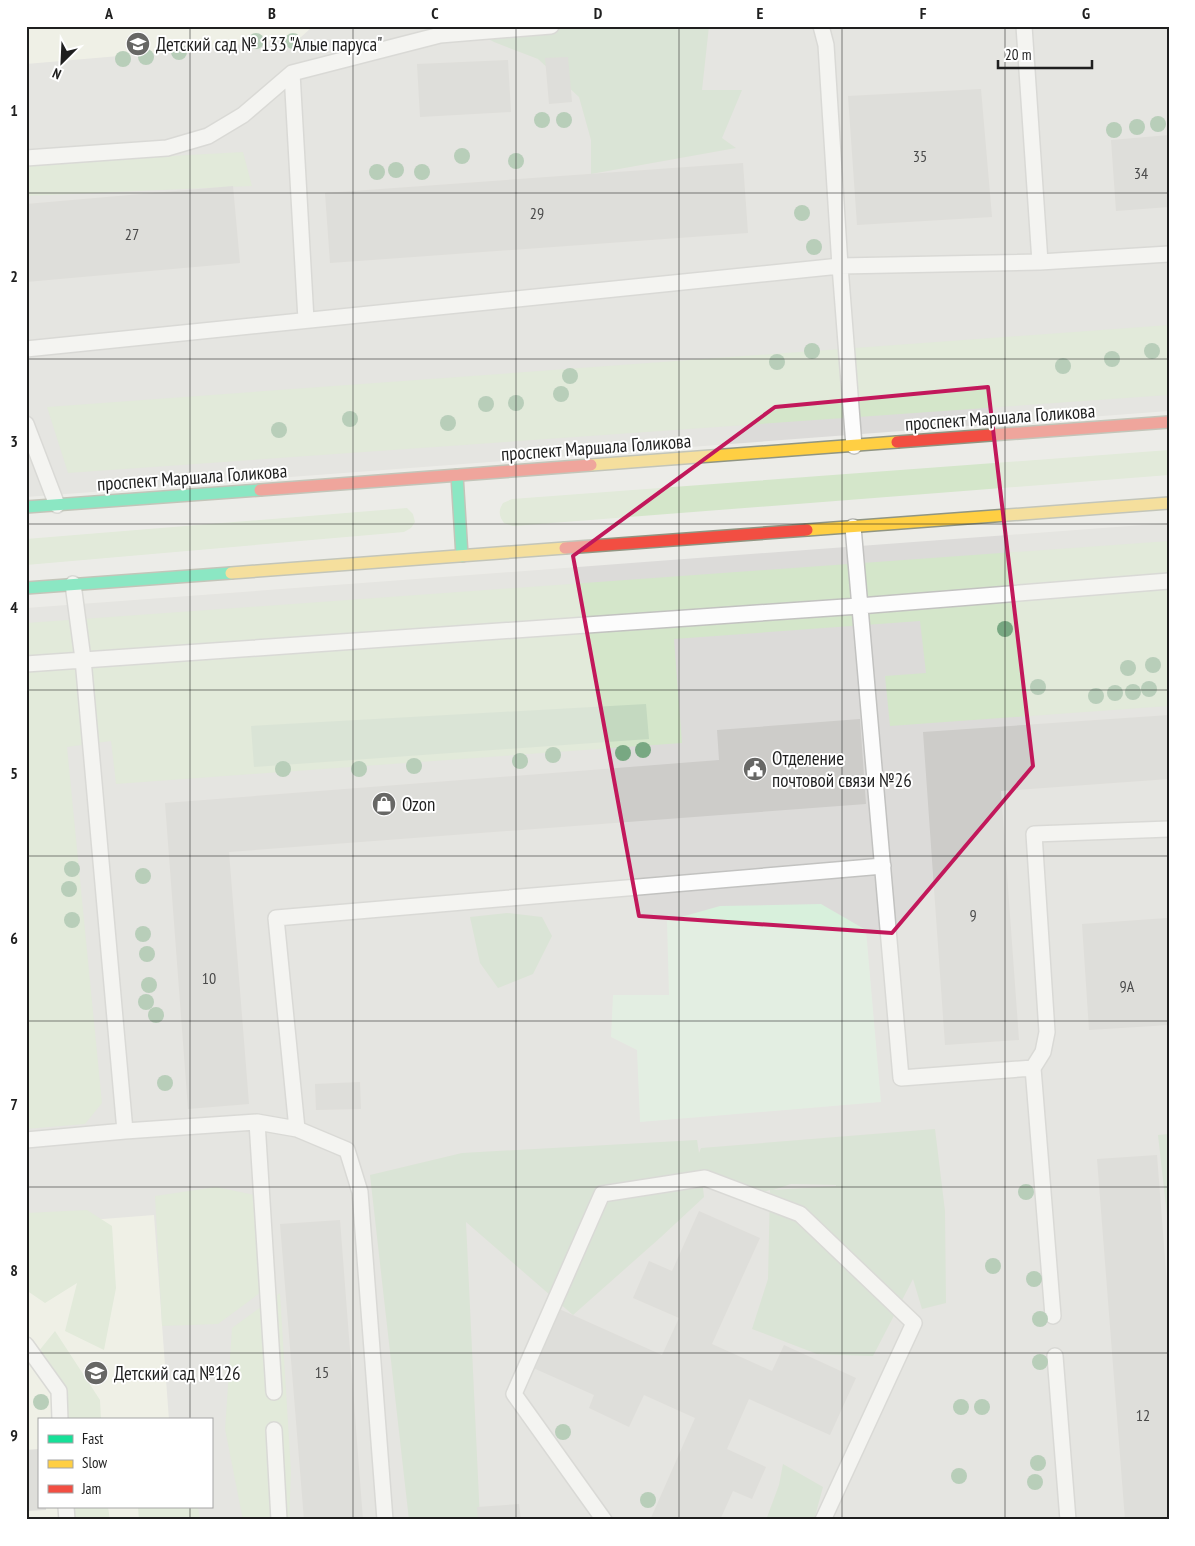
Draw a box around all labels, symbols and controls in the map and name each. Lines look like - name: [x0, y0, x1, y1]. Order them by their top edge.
- text: A: [104, 3, 114, 23]
- text: B: [268, 3, 276, 23]
- text: C: [431, 3, 439, 23]
- text: D: [594, 3, 603, 23]
- text: E: [757, 3, 764, 23]
- text: F: [920, 3, 927, 23]
- text: G: [1082, 3, 1090, 23]
- school or university icon: Детский сад № 133 "Алые паруса": [125, 31, 151, 57]
- place label: Детский сад № 133 "Алые паруса": [156, 32, 382, 56]
- north arrow: [38, 38, 88, 88]
- scale bar: [998, 38, 1091, 70]
- text: 20 m: [1005, 45, 1031, 64]
- text: N: [50, 64, 64, 84]
- text: 1: [10, 100, 18, 120]
- house number: 35: [913, 146, 927, 166]
- house number: 34: [1134, 163, 1148, 183]
- house number: 29: [530, 203, 544, 223]
- house number: 27: [125, 224, 139, 244]
- text: 2: [10, 266, 18, 286]
- street label: проспект Маршала Голикова: [904, 398, 1096, 436]
- street label: проспект Маршала Голикова: [500, 428, 692, 466]
- text: 3: [10, 431, 18, 451]
- street label: проспект Маршала Голикова: [96, 458, 288, 496]
- text: 4: [10, 597, 18, 617]
- place label: Отделение почтовой связи №26: [772, 746, 912, 792]
- public building icon: Отделение почтовой связи №26: [742, 756, 768, 782]
- text: 5: [10, 763, 18, 783]
- shop icon: Ozon: [371, 791, 397, 817]
- place label: Ozon: [402, 792, 435, 816]
- house number: 9: [969, 905, 977, 925]
- text: 6: [10, 928, 18, 948]
- house number: 10: [202, 968, 216, 988]
- house number: 9А: [1120, 976, 1135, 996]
- text: 7: [10, 1094, 18, 1114]
- text: 8: [10, 1260, 18, 1280]
- school or university icon: Детский сад №126: [83, 1360, 109, 1386]
- place label: Детский сад №126: [114, 1361, 241, 1385]
- house number: 15: [315, 1362, 329, 1382]
- house number: 12: [1136, 1405, 1150, 1425]
- legend: [38, 1418, 212, 1508]
- text: 9: [10, 1425, 18, 1445]
- text: Fast: [82, 1429, 103, 1448]
- text: Slow: [82, 1453, 107, 1472]
- text: Jam: [81, 1479, 101, 1498]

